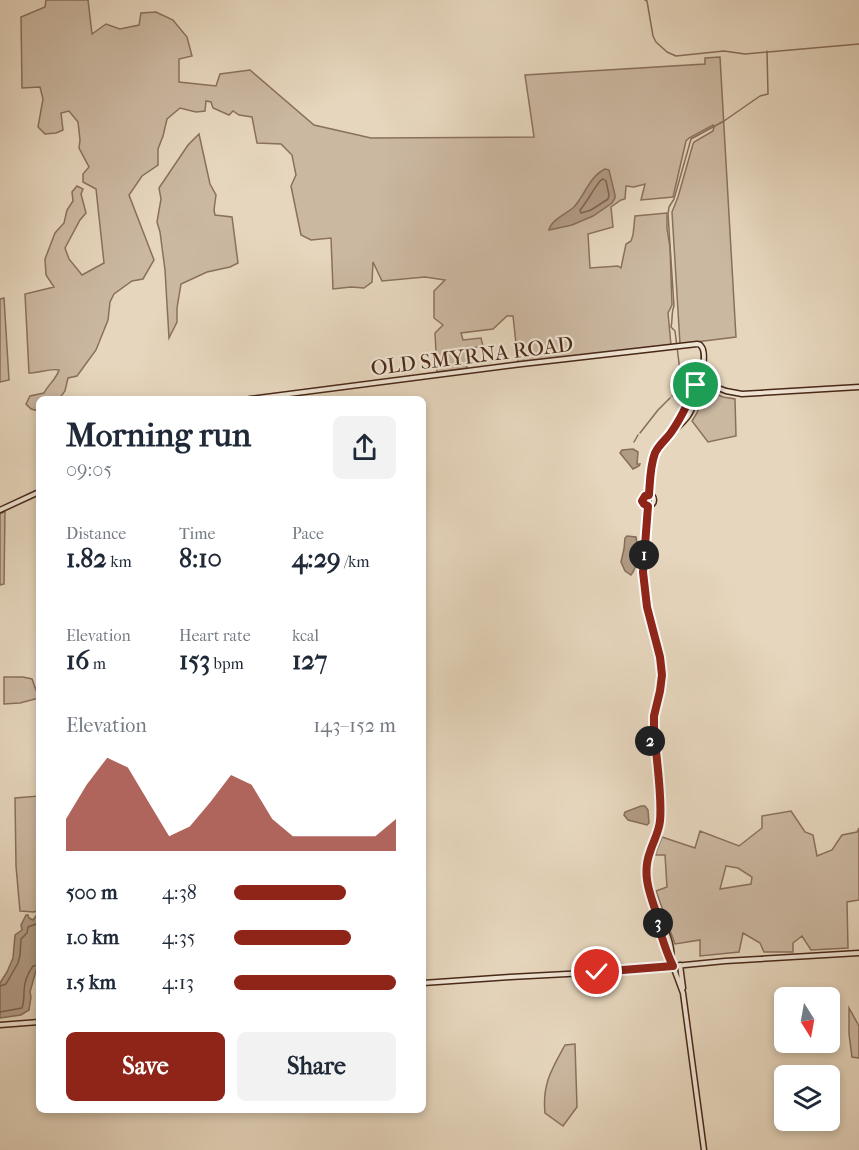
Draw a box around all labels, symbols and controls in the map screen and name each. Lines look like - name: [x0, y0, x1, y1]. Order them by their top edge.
- street label: OLD SMYRNA ROAD: [370, 332, 574, 380]
- pin: [670, 359, 721, 410]
- icon: arrive: [679, 368, 712, 401]
- text: Morning run: [66, 416, 251, 455]
- button: share: [333, 416, 396, 479]
- text: 09:05: [66, 458, 112, 481]
- text: Distance: [66, 524, 126, 543]
- text: Time: [179, 524, 215, 543]
- text: Pace: [292, 524, 324, 543]
- pin: 1: [629, 540, 659, 570]
- text: 1.82: [66, 543, 107, 574]
- text: 8:10: [179, 543, 222, 574]
- text: 4:29: [292, 543, 341, 574]
- text: 1: [641, 545, 647, 564]
- text: km: [107, 552, 132, 571]
- text: /km: [341, 552, 370, 571]
- text: Elevation: [66, 626, 131, 645]
- text: Heart rate: [179, 626, 251, 645]
- text: kcal: [292, 626, 319, 645]
- text: 16: [66, 645, 89, 676]
- text: 153: [179, 645, 210, 676]
- text: 127: [292, 645, 327, 676]
- text: m: [89, 654, 106, 673]
- text: bpm: [210, 654, 244, 673]
- text: Elevation: [66, 714, 147, 737]
- text: 143–152 m: [313, 714, 396, 737]
- pin: 2: [635, 726, 665, 756]
- text: 2: [646, 731, 654, 750]
- text: 500 m: [66, 881, 118, 904]
- text: 4:38: [162, 881, 197, 904]
- pin: 3: [643, 908, 673, 938]
- text: 3: [655, 913, 661, 932]
- text: 1.0 km: [66, 926, 119, 949]
- text: 4:35: [162, 926, 196, 949]
- pin: [571, 946, 622, 997]
- icon: check: [580, 955, 613, 988]
- text: 1.5 km: [66, 971, 116, 994]
- text: 4:13: [162, 971, 194, 994]
- north arrow: [774, 987, 840, 1053]
- map controls: [774, 987, 840, 1131]
- button: Save: [66, 1032, 225, 1101]
- button: Share: [237, 1032, 396, 1101]
- button: layers: [774, 1065, 840, 1131]

